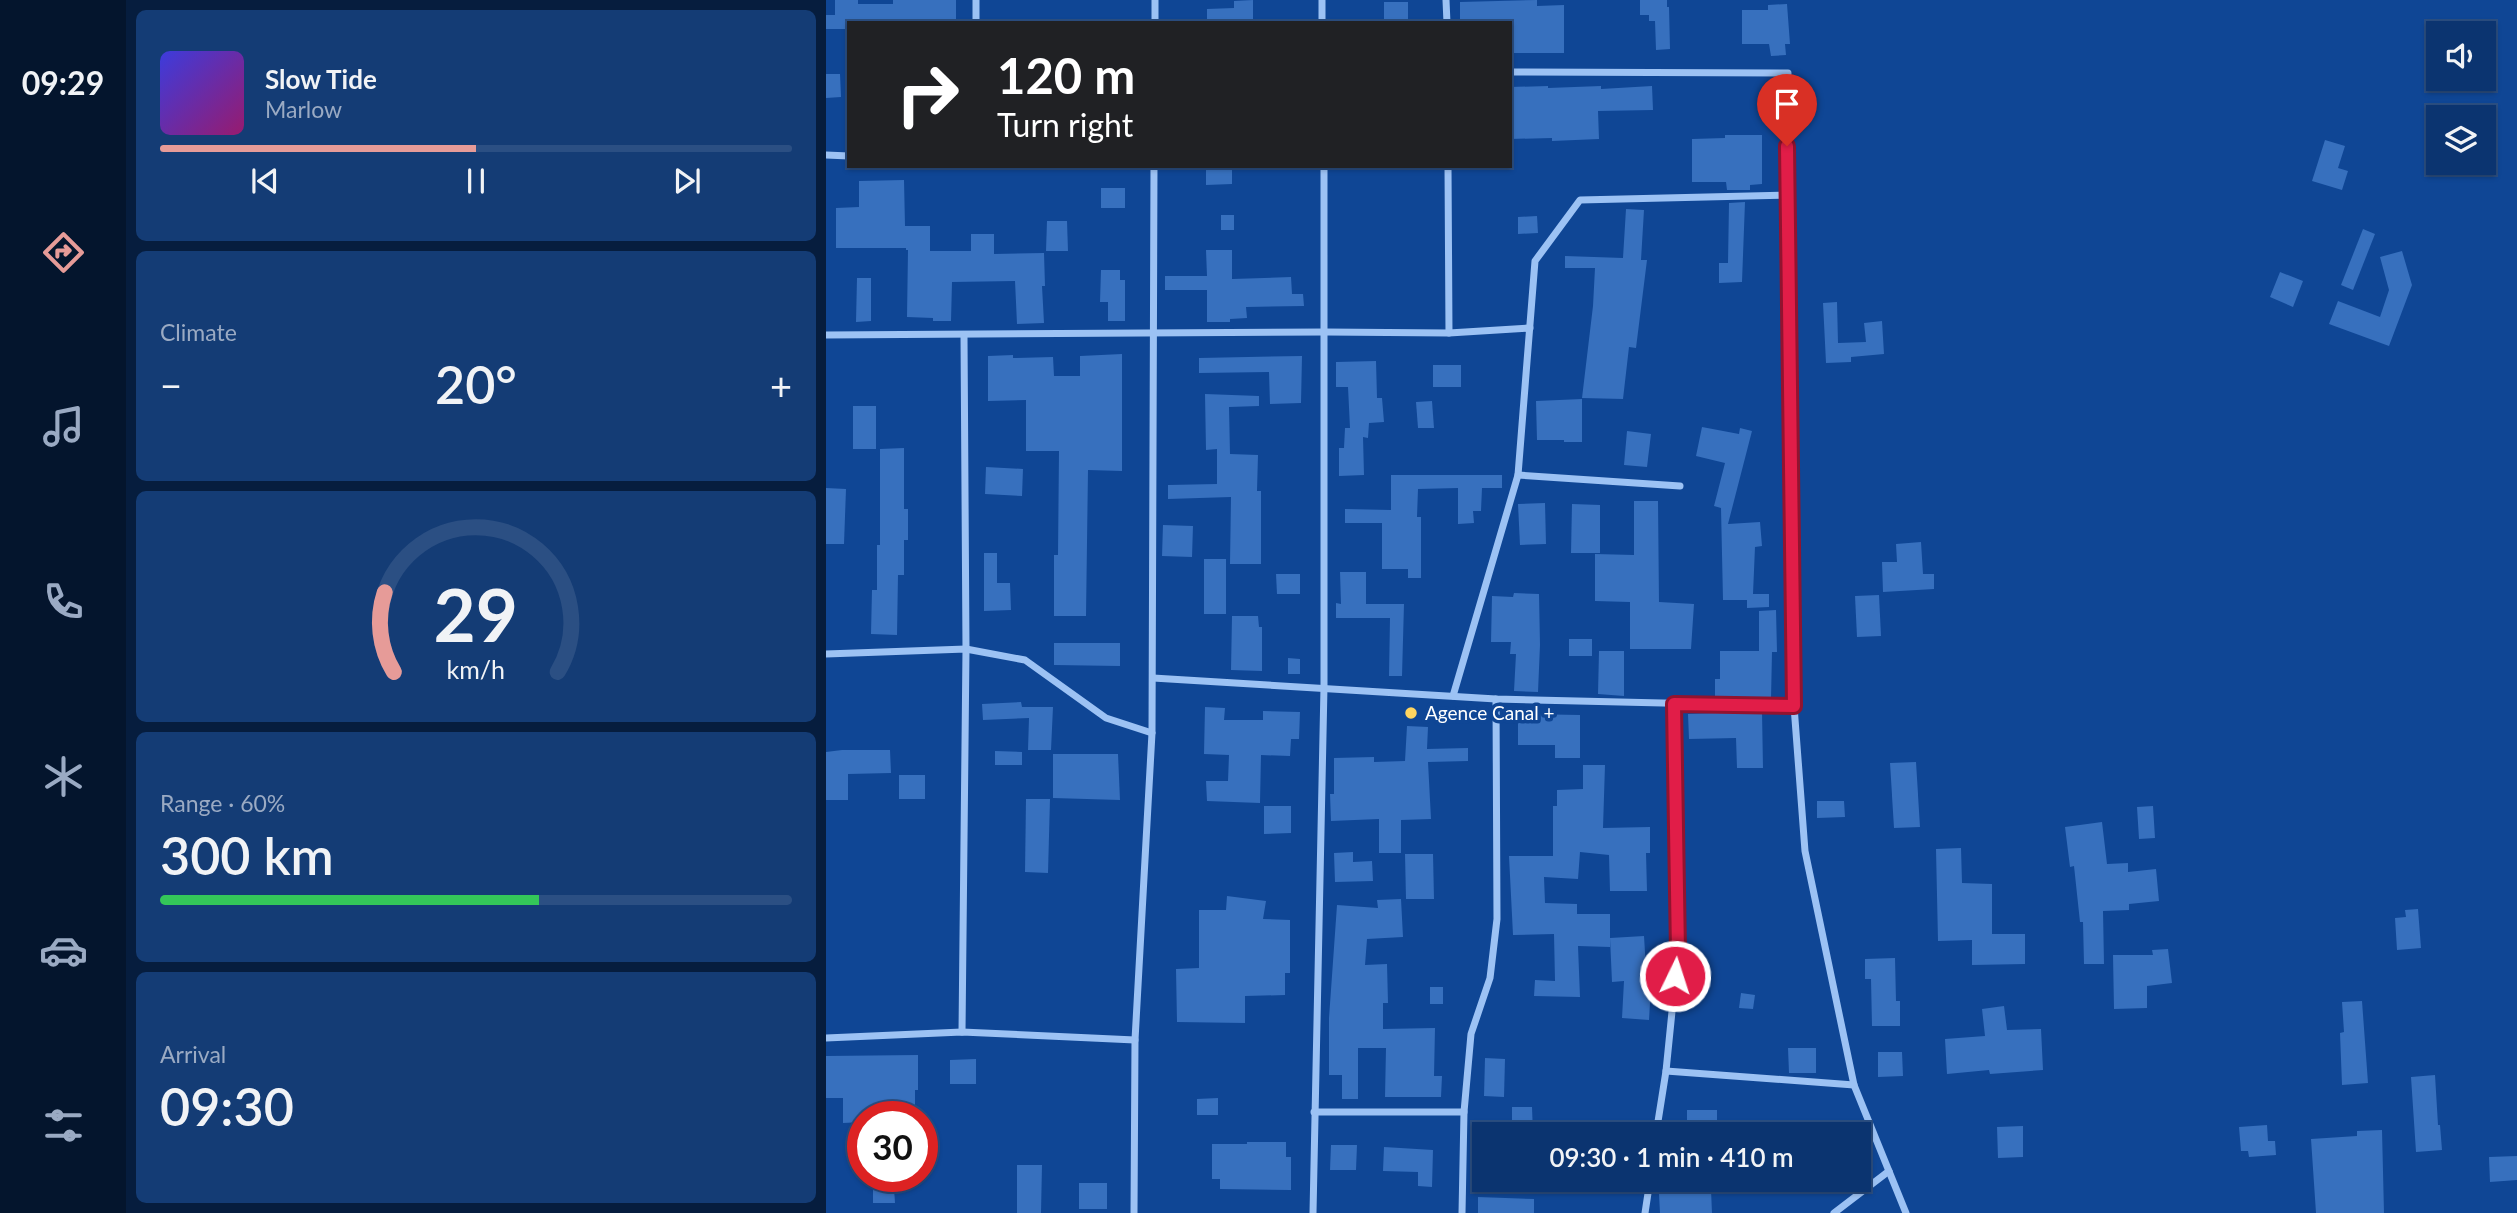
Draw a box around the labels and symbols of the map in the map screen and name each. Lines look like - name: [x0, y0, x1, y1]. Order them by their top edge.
- pin: [1757, 74, 1817, 146]
- place label: Agence Canal +: [1425, 701, 1555, 724]
- marker: Agence Canal +: [1403, 705, 1419, 721]
- position arrow: [1638, 939, 1712, 1013]
- speed limit sign: 30: [847, 1101, 938, 1192]

